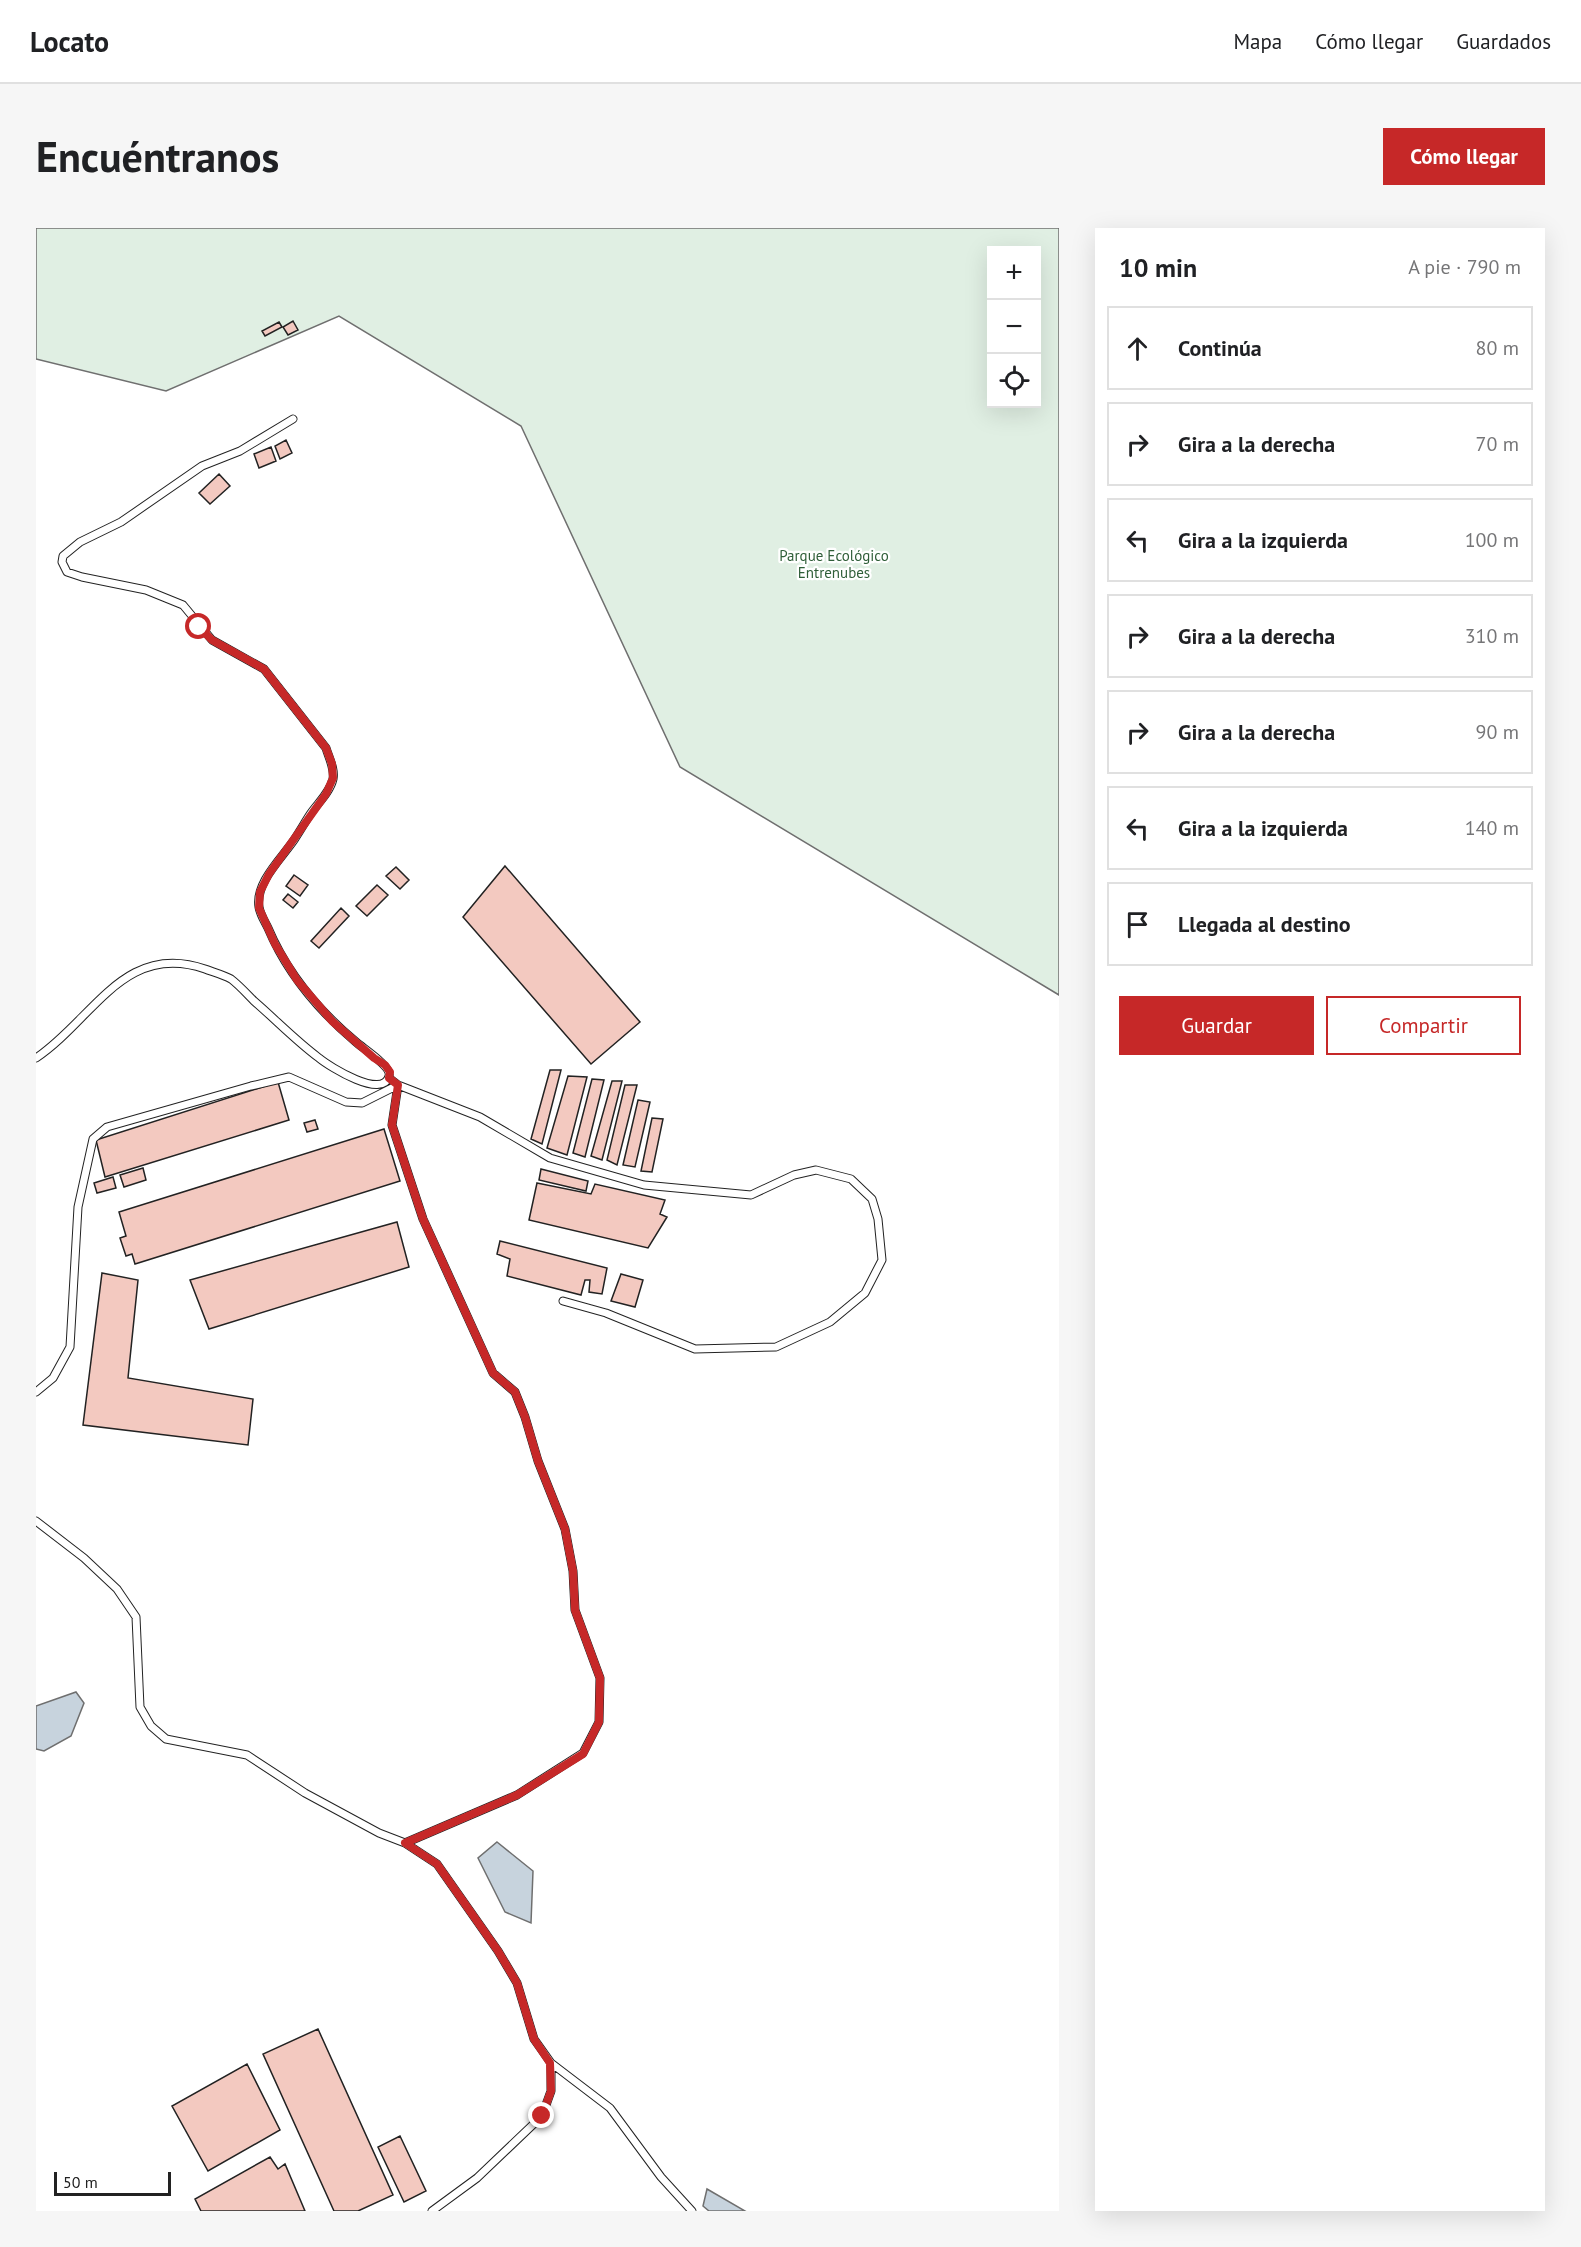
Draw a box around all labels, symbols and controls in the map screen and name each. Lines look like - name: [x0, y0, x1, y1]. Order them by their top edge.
- text: Locato: [30, 23, 109, 60]
- text: Mapa: [1233, 28, 1282, 55]
- text: Cómo llegar: [1315, 28, 1423, 55]
- text: Guardados: [1456, 28, 1551, 55]
- button: Cómo llegar: [1383, 128, 1545, 185]
- text: Encuéntranos: [36, 129, 279, 184]
- map controls: [987, 246, 1041, 408]
- button: +: [987, 246, 1041, 300]
- text: 10 min: [1119, 251, 1197, 284]
- text: A pie · 790 m: [1408, 254, 1521, 280]
- button: −: [987, 300, 1041, 354]
- icon: ahead: [1121, 332, 1154, 365]
- text: Continúa: [1178, 334, 1262, 362]
- text: 80 m: [1476, 335, 1519, 361]
- button: locate: [987, 354, 1041, 408]
- icon: right: [1121, 428, 1154, 461]
- text: Gira a la derecha: [1178, 430, 1335, 458]
- text: 70 m: [1476, 431, 1519, 457]
- icon: left: [1121, 524, 1154, 557]
- text: Gira a la izquierda: [1178, 526, 1348, 554]
- text: 100 m: [1465, 527, 1519, 553]
- park label: Parque Ecológico Entrenubes: [779, 546, 889, 582]
- route start: [185, 613, 211, 639]
- icon: right: [1121, 620, 1154, 653]
- text: Gira a la derecha: [1178, 622, 1335, 650]
- text: 310 m: [1465, 623, 1519, 649]
- icon: right: [1121, 716, 1154, 749]
- text: Gira a la derecha: [1178, 718, 1335, 746]
- text: 90 m: [1476, 719, 1519, 745]
- icon: left: [1121, 812, 1154, 845]
- text: Gira a la izquierda: [1178, 814, 1348, 842]
- text: 140 m: [1465, 815, 1519, 841]
- icon: arrive: [1121, 908, 1154, 941]
- text: Llegada al destino: [1178, 910, 1351, 938]
- button: Guardar: [1119, 996, 1314, 1055]
- button: Compartir: [1326, 996, 1521, 1055]
- route end: [528, 2102, 554, 2128]
- scale bar: [54, 2169, 171, 2196]
- text: 50 m: [63, 2172, 98, 2192]

